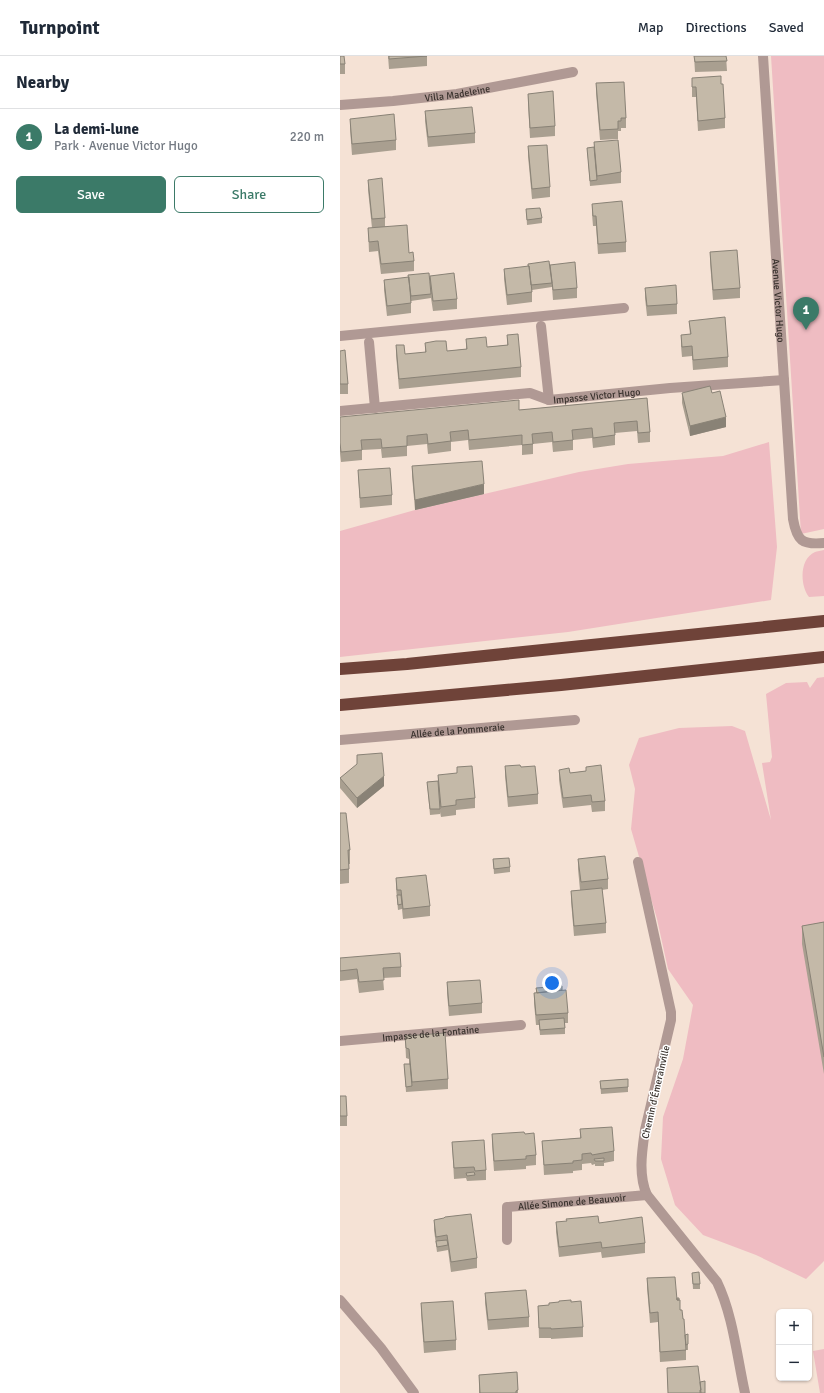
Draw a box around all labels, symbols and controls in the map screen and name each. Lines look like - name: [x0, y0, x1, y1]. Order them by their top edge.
- text: Turnpoint: [20, 16, 100, 40]
- text: Map: [638, 19, 664, 36]
- text: Directions: [686, 19, 747, 36]
- text: Saved: [769, 19, 804, 36]
- text: Nearby: [16, 72, 69, 93]
- street label: Villa Madeleine: [424, 83, 491, 104]
- text: La demi-lune: [54, 120, 139, 138]
- text: 1: [25, 129, 33, 145]
- text: 220 m: [290, 129, 324, 145]
- text: Park · Avenue Victor Hugo: [54, 138, 198, 154]
- button: Save: [16, 176, 166, 213]
- button: Share: [174, 176, 324, 213]
- street label: Avenue Victor Hugo: [769, 258, 787, 343]
- pin: 1: [793, 297, 819, 330]
- street label: Impasse Victor Hugo: [553, 386, 641, 407]
- street label: Allée de la Pommeraie: [410, 721, 505, 741]
- your location: [542, 973, 562, 993]
- street label: Impasse de la Fontaine: [382, 1024, 480, 1044]
- street label: Chemin d'Émerainville: [638, 1044, 673, 1140]
- street label: Allée Simone de Beauvoir: [517, 1192, 627, 1213]
- map controls: [776, 1309, 812, 1381]
- button: +: [776, 1309, 812, 1345]
- button: −: [776, 1345, 812, 1381]

